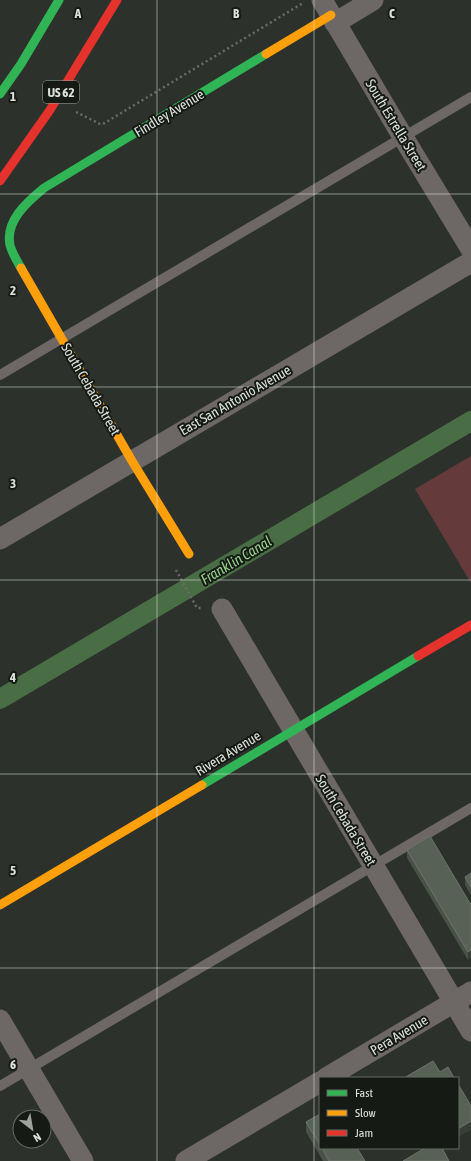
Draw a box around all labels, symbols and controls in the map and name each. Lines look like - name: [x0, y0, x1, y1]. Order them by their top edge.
- text: A: [74, 6, 82, 21]
- text: B: [233, 6, 240, 21]
- text: C: [389, 6, 395, 21]
- street label: South Estrella Street: [362, 76, 430, 174]
- road number: US 62: [43, 81, 79, 103]
- street label: Findley Avenue: [131, 86, 207, 140]
- text: 1: [10, 89, 16, 104]
- text: 2: [10, 283, 16, 298]
- street label: South Cebada Street: [58, 340, 124, 438]
- street label: East San Antonio Avenue: [177, 362, 293, 438]
- text: 3: [10, 476, 16, 491]
- water label: Franklin Canal: [198, 532, 274, 588]
- text: 4: [9, 670, 16, 685]
- street label: Rivera Avenue: [192, 727, 264, 779]
- street label: South Cebada Street: [312, 772, 380, 868]
- text: 5: [10, 863, 16, 878]
- street label: Pera Avenue: [367, 1012, 431, 1058]
- text: 6: [10, 1057, 16, 1072]
- legend: [319, 1077, 459, 1149]
- text: Fast: [355, 1086, 373, 1100]
- text: Slow: [355, 1106, 376, 1120]
- north arrow: [12, 1109, 52, 1149]
- text: Jam: [355, 1126, 373, 1140]
- text: N: [31, 1131, 43, 1144]

